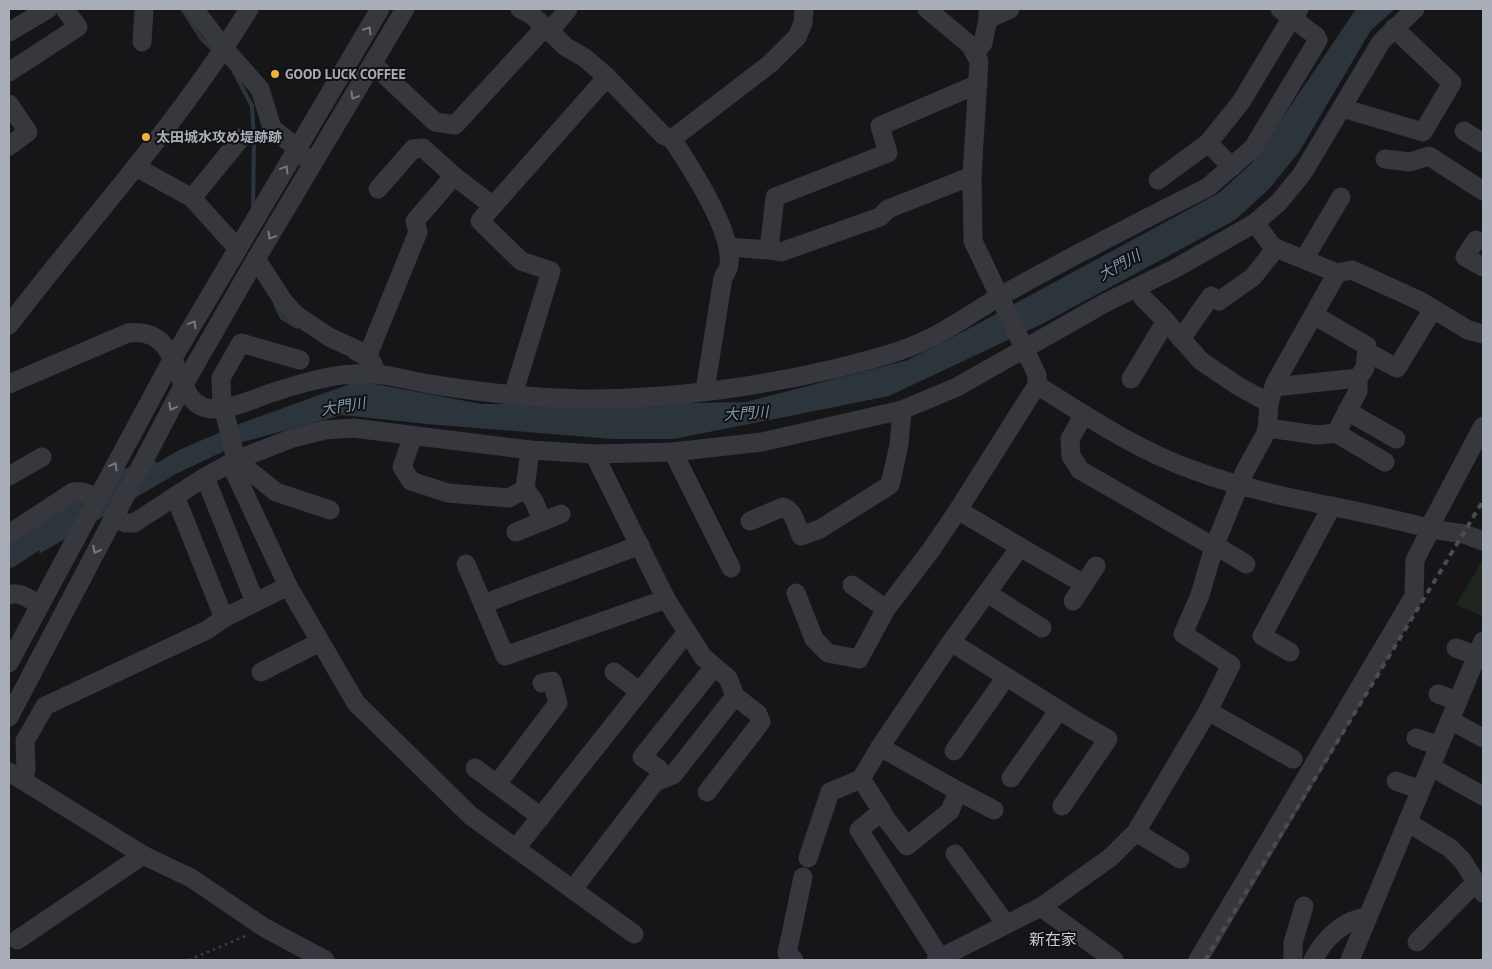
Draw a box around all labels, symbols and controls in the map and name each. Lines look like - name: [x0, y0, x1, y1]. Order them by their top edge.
- one-way arrow: [362, 26, 372, 35]
- place label: GOOD LUCK COFFEE: [285, 65, 406, 83]
- marker: GOOD LUCK COFFEE: [269, 68, 281, 80]
- one-way arrow: [350, 90, 360, 99]
- place label: 太田城水攻め堤跡跡: [156, 128, 282, 146]
- marker: 太田城水攻め堤跡跡: [140, 131, 152, 143]
- one-way arrow: [279, 166, 289, 175]
- one-way arrow: [267, 230, 277, 239]
- water label: 大門川: [1095, 245, 1145, 284]
- one-way arrow: [187, 321, 197, 330]
- water label: 大門川: [319, 393, 369, 419]
- one-way arrow: [168, 402, 178, 411]
- water label: 大門川: [723, 402, 771, 424]
- one-way arrow: [108, 462, 118, 471]
- one-way arrow: [92, 545, 102, 554]
- district label: 新在家: [1029, 929, 1077, 949]

